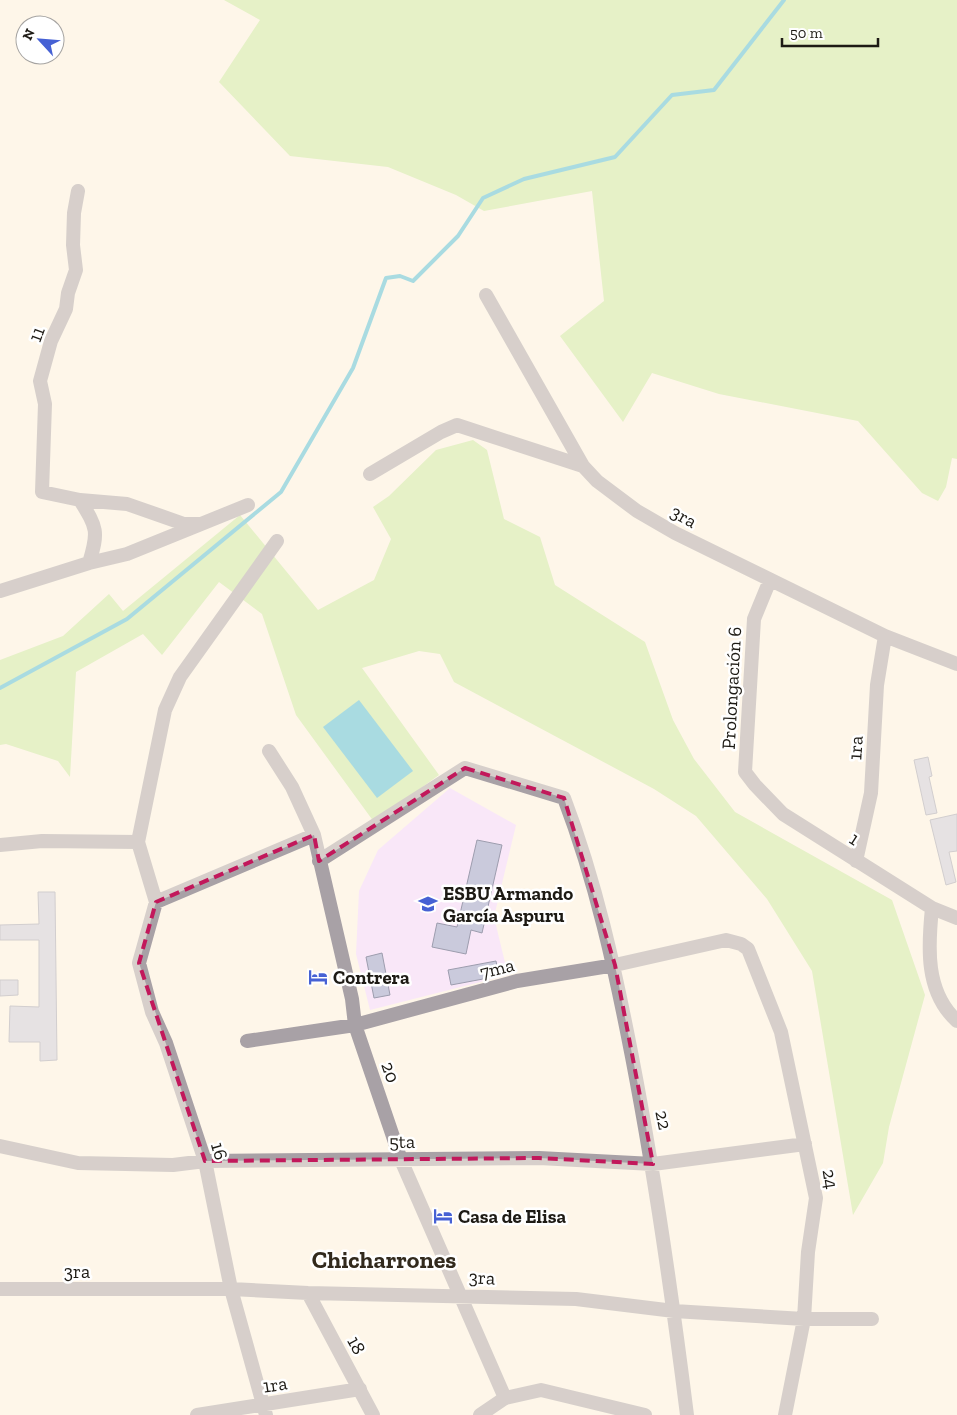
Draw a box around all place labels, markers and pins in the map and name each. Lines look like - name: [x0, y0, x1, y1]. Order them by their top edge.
- place label: ESBU Armando García Aspuru: [443, 882, 573, 927]
- school or university icon: ESBU Armando García Aspuru: [417, 893, 439, 915]
- hotel icon: Contrera: [307, 966, 329, 988]
- place label: Contrera: [333, 966, 410, 989]
- hotel icon: Casa de Elisa: [432, 1205, 454, 1227]
- place label: Casa de Elisa: [458, 1205, 566, 1228]

